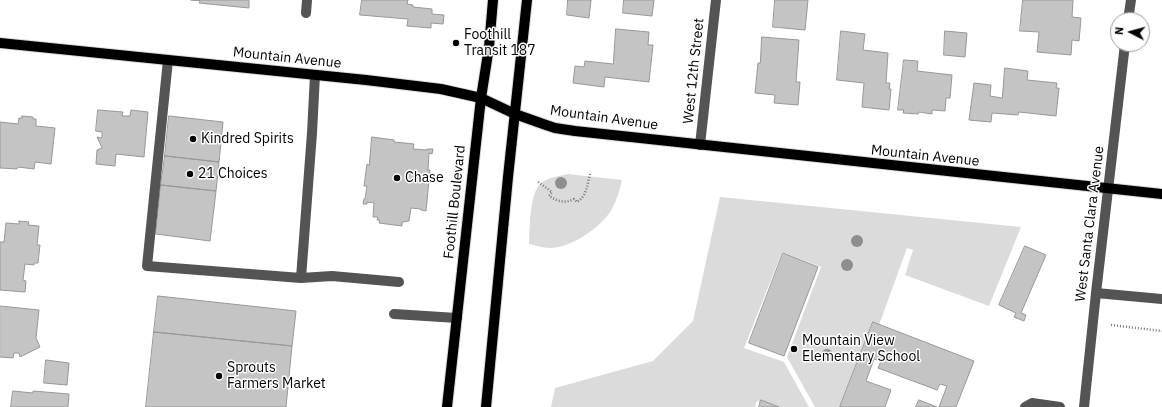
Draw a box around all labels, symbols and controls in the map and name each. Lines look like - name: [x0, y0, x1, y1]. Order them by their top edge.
- north arrow: [1110, 12, 1150, 52]
- street label: West 12th Street: [680, 17, 708, 125]
- text: N: [1112, 26, 1126, 36]
- place label: Foothill Transit 187: [464, 27, 536, 60]
- marker: Foothill Transit 187: [451, 38, 461, 48]
- street label: Mountain Avenue: [232, 44, 342, 72]
- street label: Mountain Avenue: [549, 102, 659, 134]
- place label: Kindred Spirits: [201, 131, 294, 147]
- marker: Kindred Spirits: [188, 134, 198, 144]
- street label: Mountain Avenue: [870, 142, 980, 170]
- street label: Foothill Boulevard: [441, 144, 469, 260]
- street label: West Santa Clara Avenue: [1072, 145, 1108, 303]
- place label: 21 Choices: [198, 166, 268, 182]
- marker: 21 Choices: [185, 169, 195, 179]
- place label: Chase: [405, 170, 444, 186]
- marker: Chase: [392, 173, 402, 183]
- place label: Mountain View Elementary School: [802, 333, 920, 366]
- marker: Mountain View Elementary School: [789, 344, 799, 354]
- place label: Sprouts Farmers Market: [227, 360, 326, 392]
- marker: Sprouts Farmers Market: [214, 371, 224, 381]

